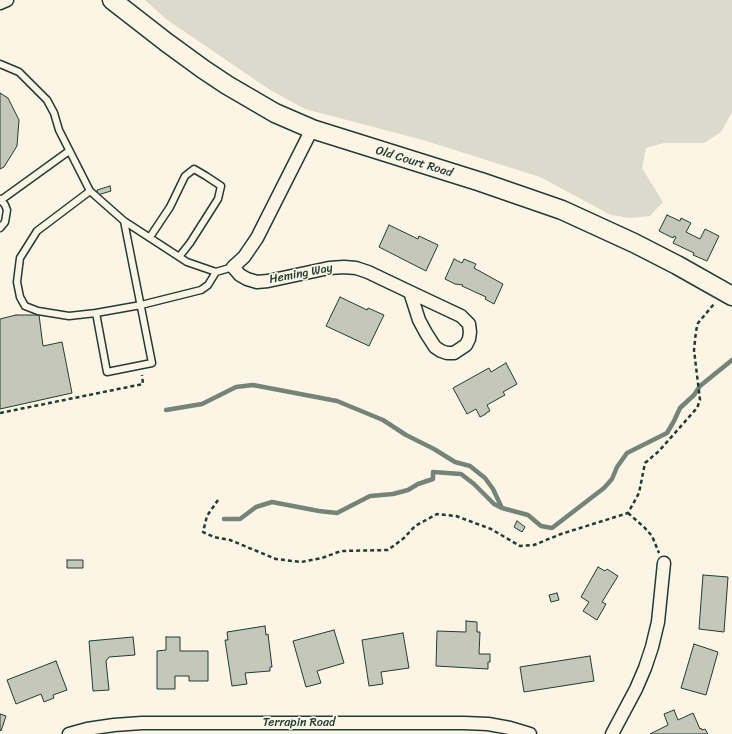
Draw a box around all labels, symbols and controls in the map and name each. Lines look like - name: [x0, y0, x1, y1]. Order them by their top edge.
- street label: Old Court Road: [374, 143, 454, 181]
- street label: Heming Way: [268, 261, 334, 287]
- street label: Terrapin Road: [263, 716, 335, 730]

